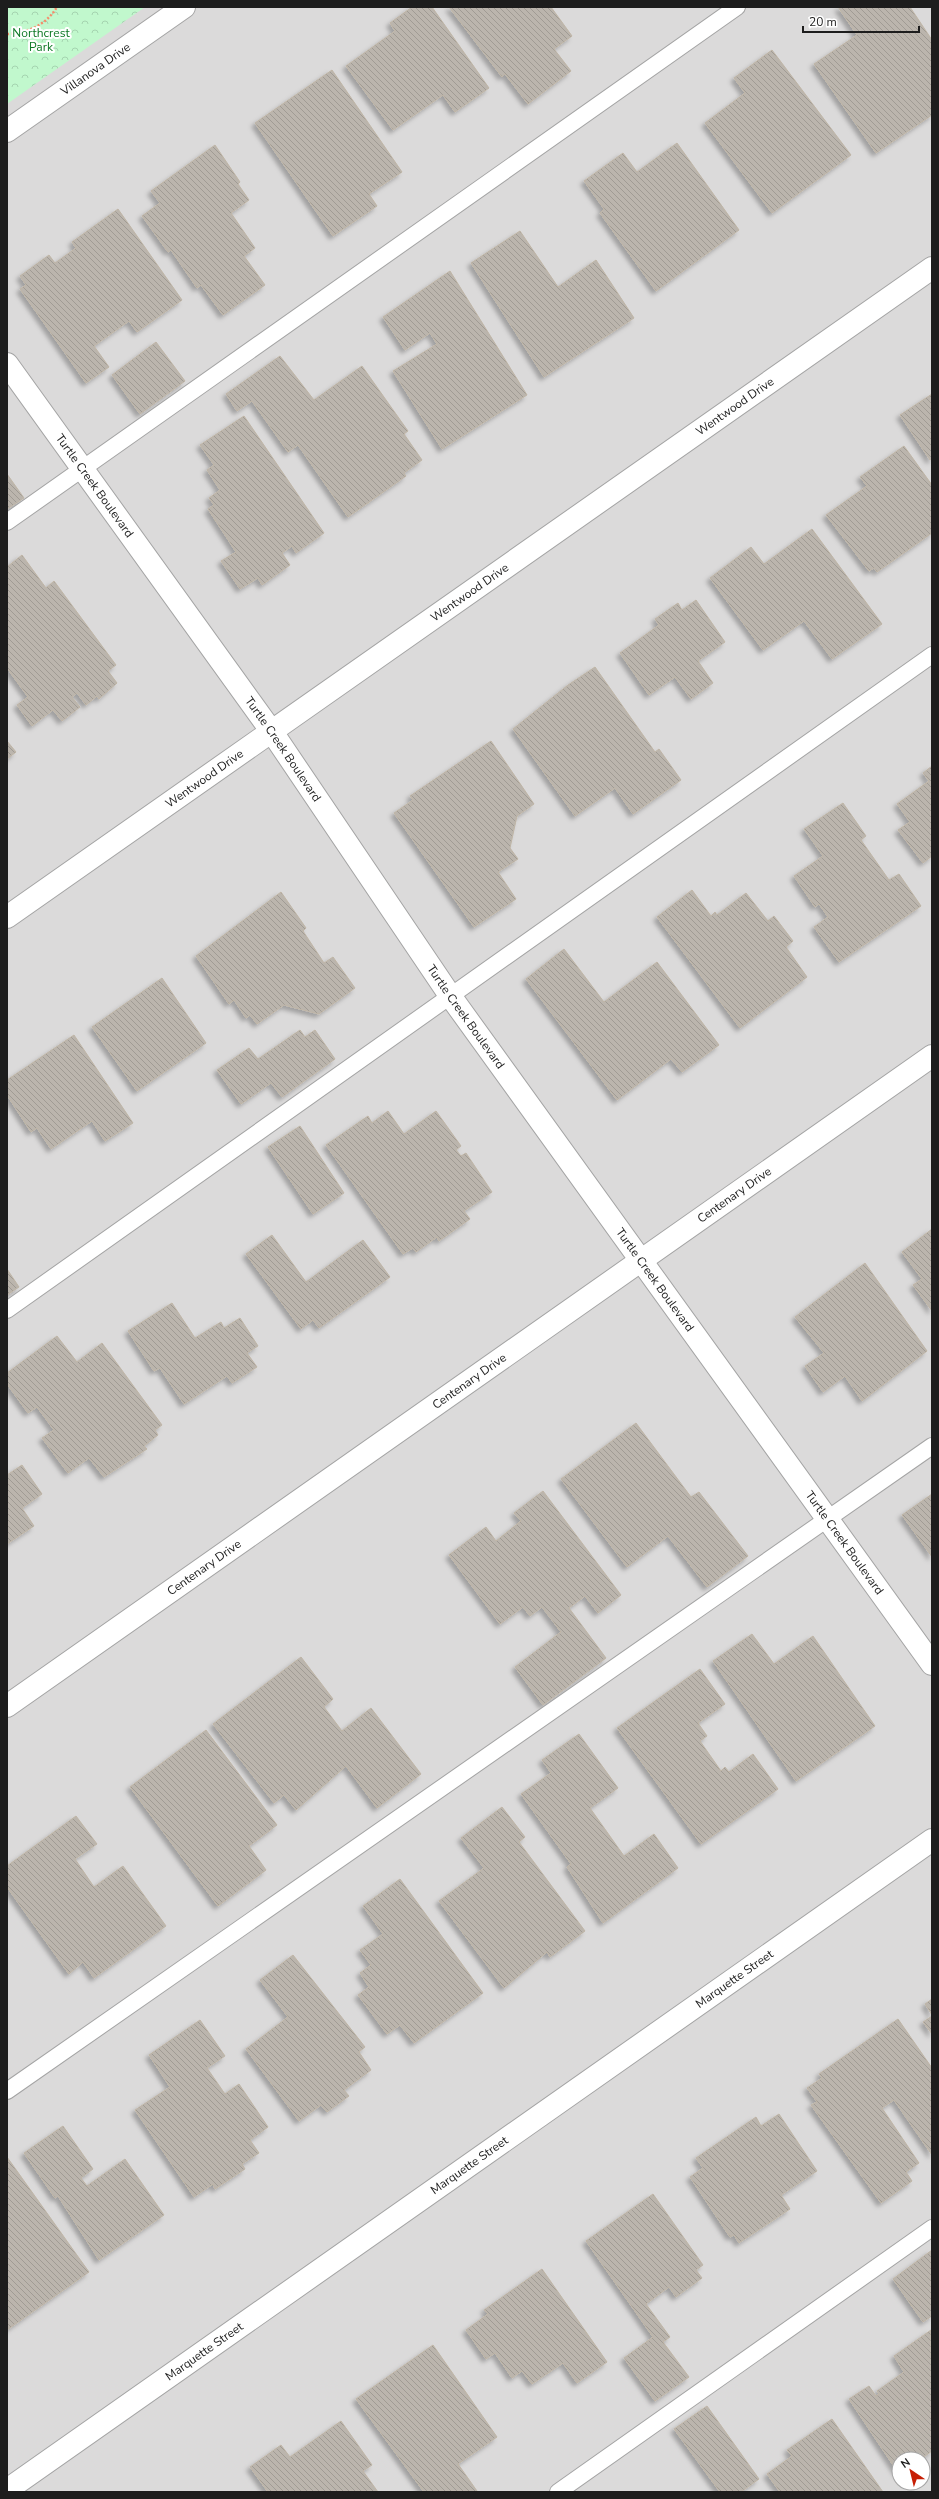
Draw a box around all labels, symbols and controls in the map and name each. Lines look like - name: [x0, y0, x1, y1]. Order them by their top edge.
- scale bar: [803, 8, 919, 34]
- text: 20 m: [809, 14, 837, 30]
- park label: Northcrest Park: [12, 25, 70, 55]
- street label: Villanova Drive: [56, 39, 134, 100]
- street label: Wentwood Drive: [692, 373, 777, 439]
- street label: Turtle Creek Boulevard: [52, 431, 137, 541]
- street label: Wentwood Drive: [427, 560, 512, 625]
- street label: Turtle Creek Boulevard: [241, 694, 325, 805]
- street label: Wentwood Drive: [162, 746, 247, 812]
- street label: Turtle Creek Boulevard: [423, 962, 508, 1072]
- street label: Centenary Drive: [694, 1163, 775, 1226]
- street label: Turtle Creek Boulevard: [612, 1225, 698, 1335]
- street label: Centenary Drive: [429, 1350, 509, 1413]
- street label: Turtle Creek Boulevard: [802, 1488, 887, 1598]
- street label: Centenary Drive: [164, 1536, 244, 1599]
- street label: Marquette Street: [692, 1946, 777, 2012]
- street label: Marquette Street: [427, 2132, 512, 2198]
- street label: Marquette Street: [162, 2318, 247, 2384]
- north arrow: [891, 2451, 931, 2491]
- text: N: [898, 2455, 913, 2472]

